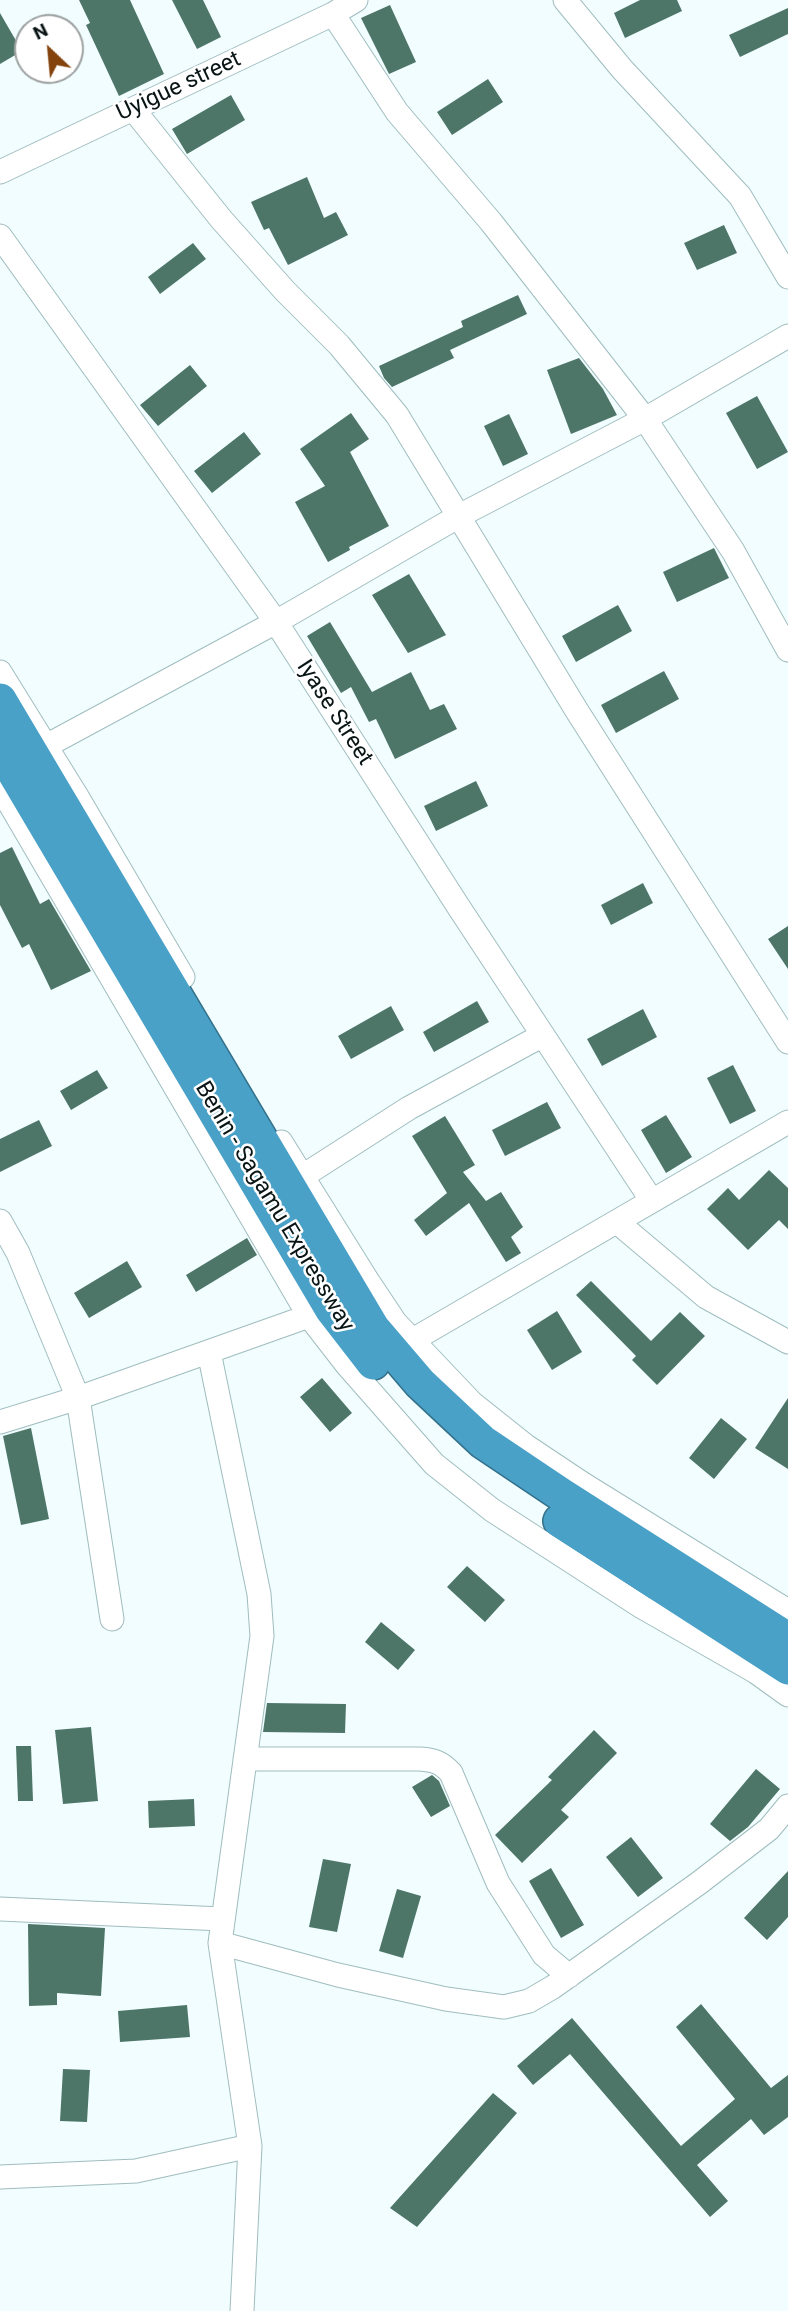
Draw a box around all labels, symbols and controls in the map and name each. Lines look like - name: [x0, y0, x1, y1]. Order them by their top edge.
- north arrow: [14, 14, 84, 84]
- text: N: [29, 18, 52, 45]
- street label: Uyigue street: [113, 46, 245, 128]
- street label: Iyase Street: [290, 655, 378, 771]
- street label: Benin - Sagamu Expressway: [188, 1077, 360, 1337]

